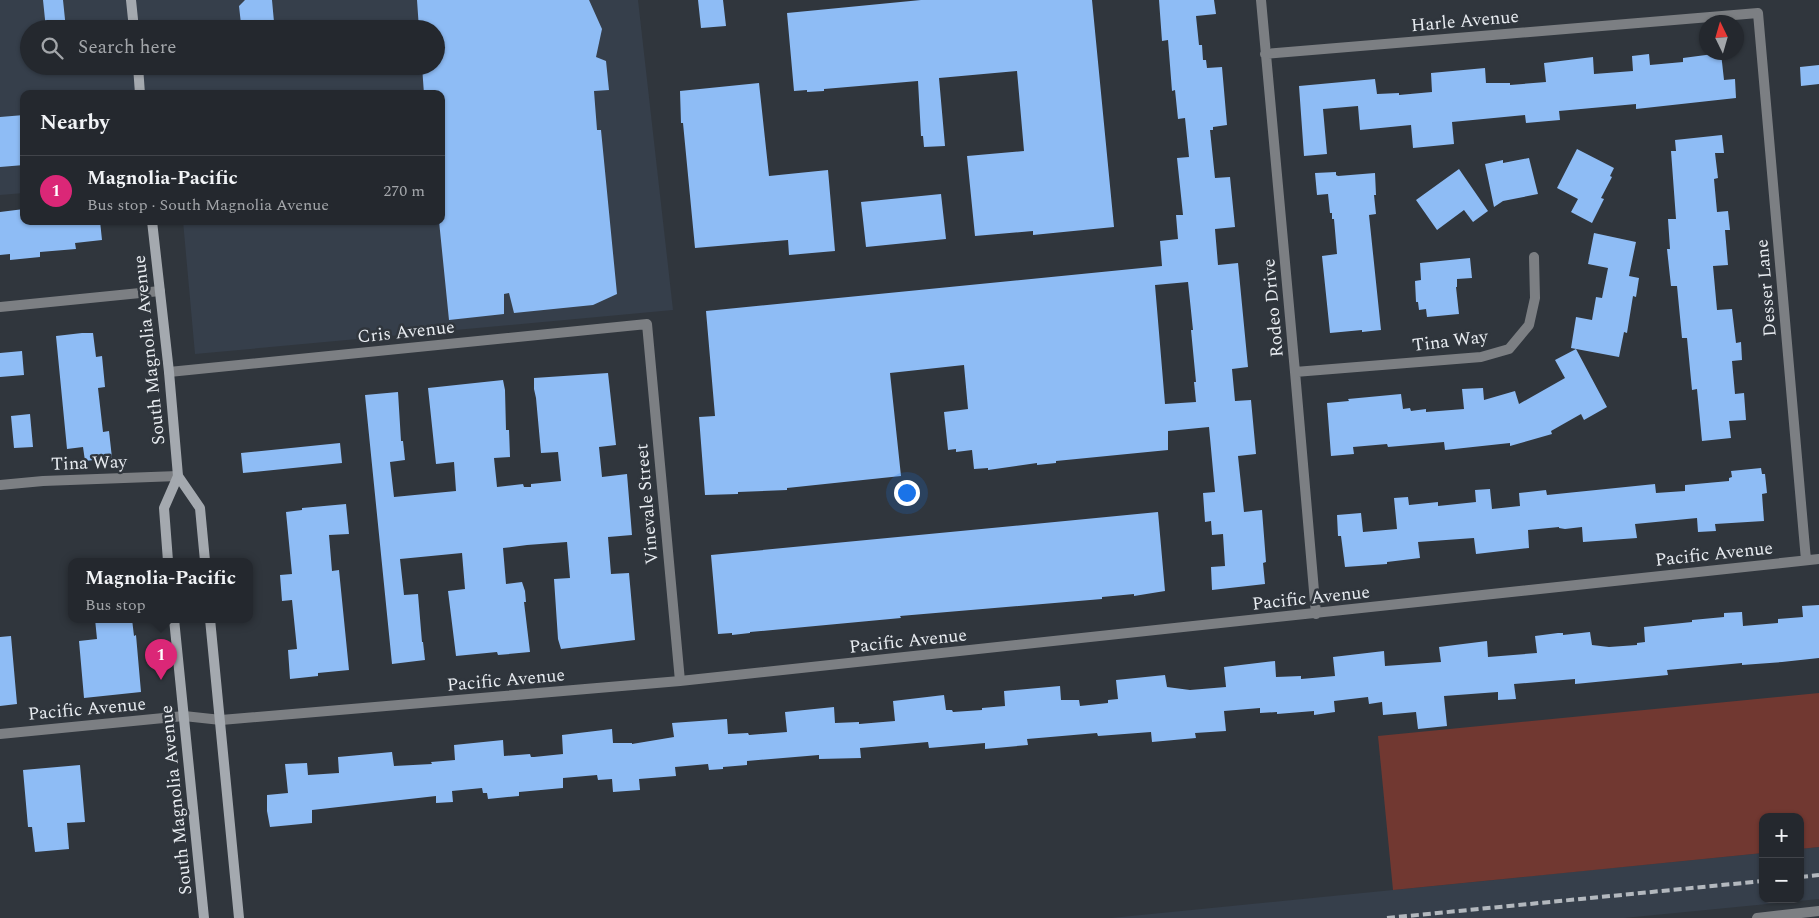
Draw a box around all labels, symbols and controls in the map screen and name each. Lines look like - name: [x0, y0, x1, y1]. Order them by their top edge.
- street label: Harle Avenue: [1410, 3, 1520, 39]
- north arrow: [1699, 15, 1744, 60]
- search box: [20, 20, 445, 75]
- text: Search here: [78, 33, 177, 62]
- icon: search: [38, 34, 66, 62]
- text: Nearby: [40, 107, 110, 139]
- text: Magnolia-Pacific: [87, 164, 238, 193]
- text: 1: [52, 179, 60, 203]
- text: 270 m: [383, 179, 425, 203]
- text: Bus stop · South Magnolia Avenue: [87, 193, 329, 217]
- street label: Desser Lane: [1748, 238, 1784, 338]
- street label: South Magnolia Avenue: [126, 254, 172, 446]
- street label: Rodeo Drive: [1255, 258, 1291, 358]
- street label: Cris Avenue: [356, 313, 456, 351]
- street label: Tina Way: [1411, 323, 1491, 359]
- street label: Vinevale Street: [628, 442, 666, 566]
- street label: Tina Way: [50, 448, 129, 478]
- your location: [894, 480, 920, 506]
- street label: Pacific Avenue: [1654, 534, 1774, 574]
- popup: [68, 558, 253, 623]
- text: Magnolia-Pacific: [85, 564, 236, 593]
- street label: Pacific Avenue: [1251, 578, 1371, 618]
- text: Bus stop: [85, 593, 146, 617]
- street label: Pacific Avenue: [848, 621, 968, 661]
- pin: 1: [145, 639, 177, 680]
- street label: Pacific Avenue: [446, 661, 566, 699]
- street label: Pacific Avenue: [27, 690, 147, 728]
- street label: South Magnolia Avenue: [153, 704, 199, 896]
- map controls: [1759, 813, 1804, 903]
- button: +: [1759, 813, 1804, 858]
- button: −: [1759, 858, 1804, 903]

